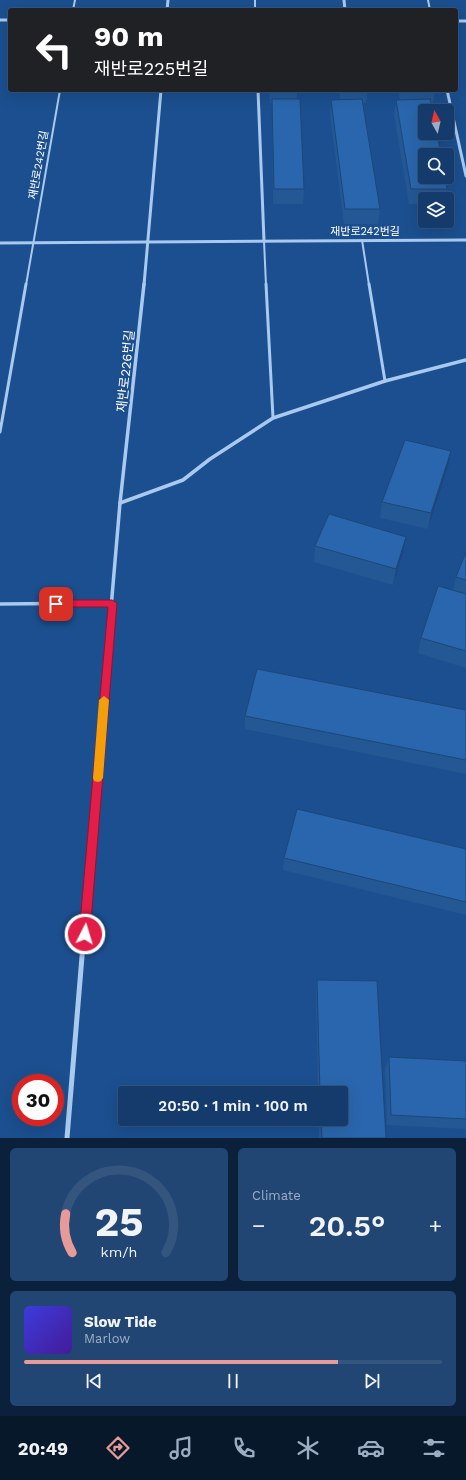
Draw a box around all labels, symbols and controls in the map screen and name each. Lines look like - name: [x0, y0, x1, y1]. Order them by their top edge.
- text: 90 m: [94, 20, 164, 53]
- icon: left: [28, 24, 80, 76]
- text: 재반로225번길: [94, 58, 208, 79]
- north arrow: [418, 104, 454, 140]
- map controls: [418, 104, 454, 228]
- street label: 재반로242번길: [26, 130, 51, 201]
- button: search: [418, 148, 454, 184]
- button: layers: [418, 192, 454, 228]
- street label: 재반로242번길: [330, 225, 400, 238]
- street label: 재반로226번길: [114, 329, 137, 413]
- pin: [39, 587, 73, 621]
- icon: arrive: [45, 593, 67, 615]
- position arrow: [64, 913, 106, 955]
- speed limit sign: 30: [12, 1074, 64, 1126]
- text: 20:50 · 1 min · 100 m: [158, 1097, 308, 1115]
- text: Climate: [252, 1188, 301, 1203]
- text: 25: [94, 1196, 144, 1245]
- text: 20.5°: [309, 1208, 385, 1243]
- text: −: [252, 1213, 265, 1238]
- text: +: [429, 1213, 442, 1238]
- text: km/h: [101, 1243, 137, 1259]
- text: Slow Tide: [84, 1313, 157, 1331]
- text: Marlow: [84, 1331, 130, 1346]
- icon: previous: [83, 1370, 105, 1392]
- icon: pause: [222, 1370, 244, 1392]
- icon: next: [361, 1370, 383, 1392]
- icon: directions: [104, 1434, 132, 1462]
- icon: music: [167, 1434, 195, 1462]
- icon: phone: [230, 1434, 258, 1462]
- icon: climate: [294, 1434, 322, 1462]
- icon: car: [357, 1434, 385, 1462]
- icon: filters: [420, 1434, 448, 1462]
- text: 20:49: [18, 1438, 68, 1459]

